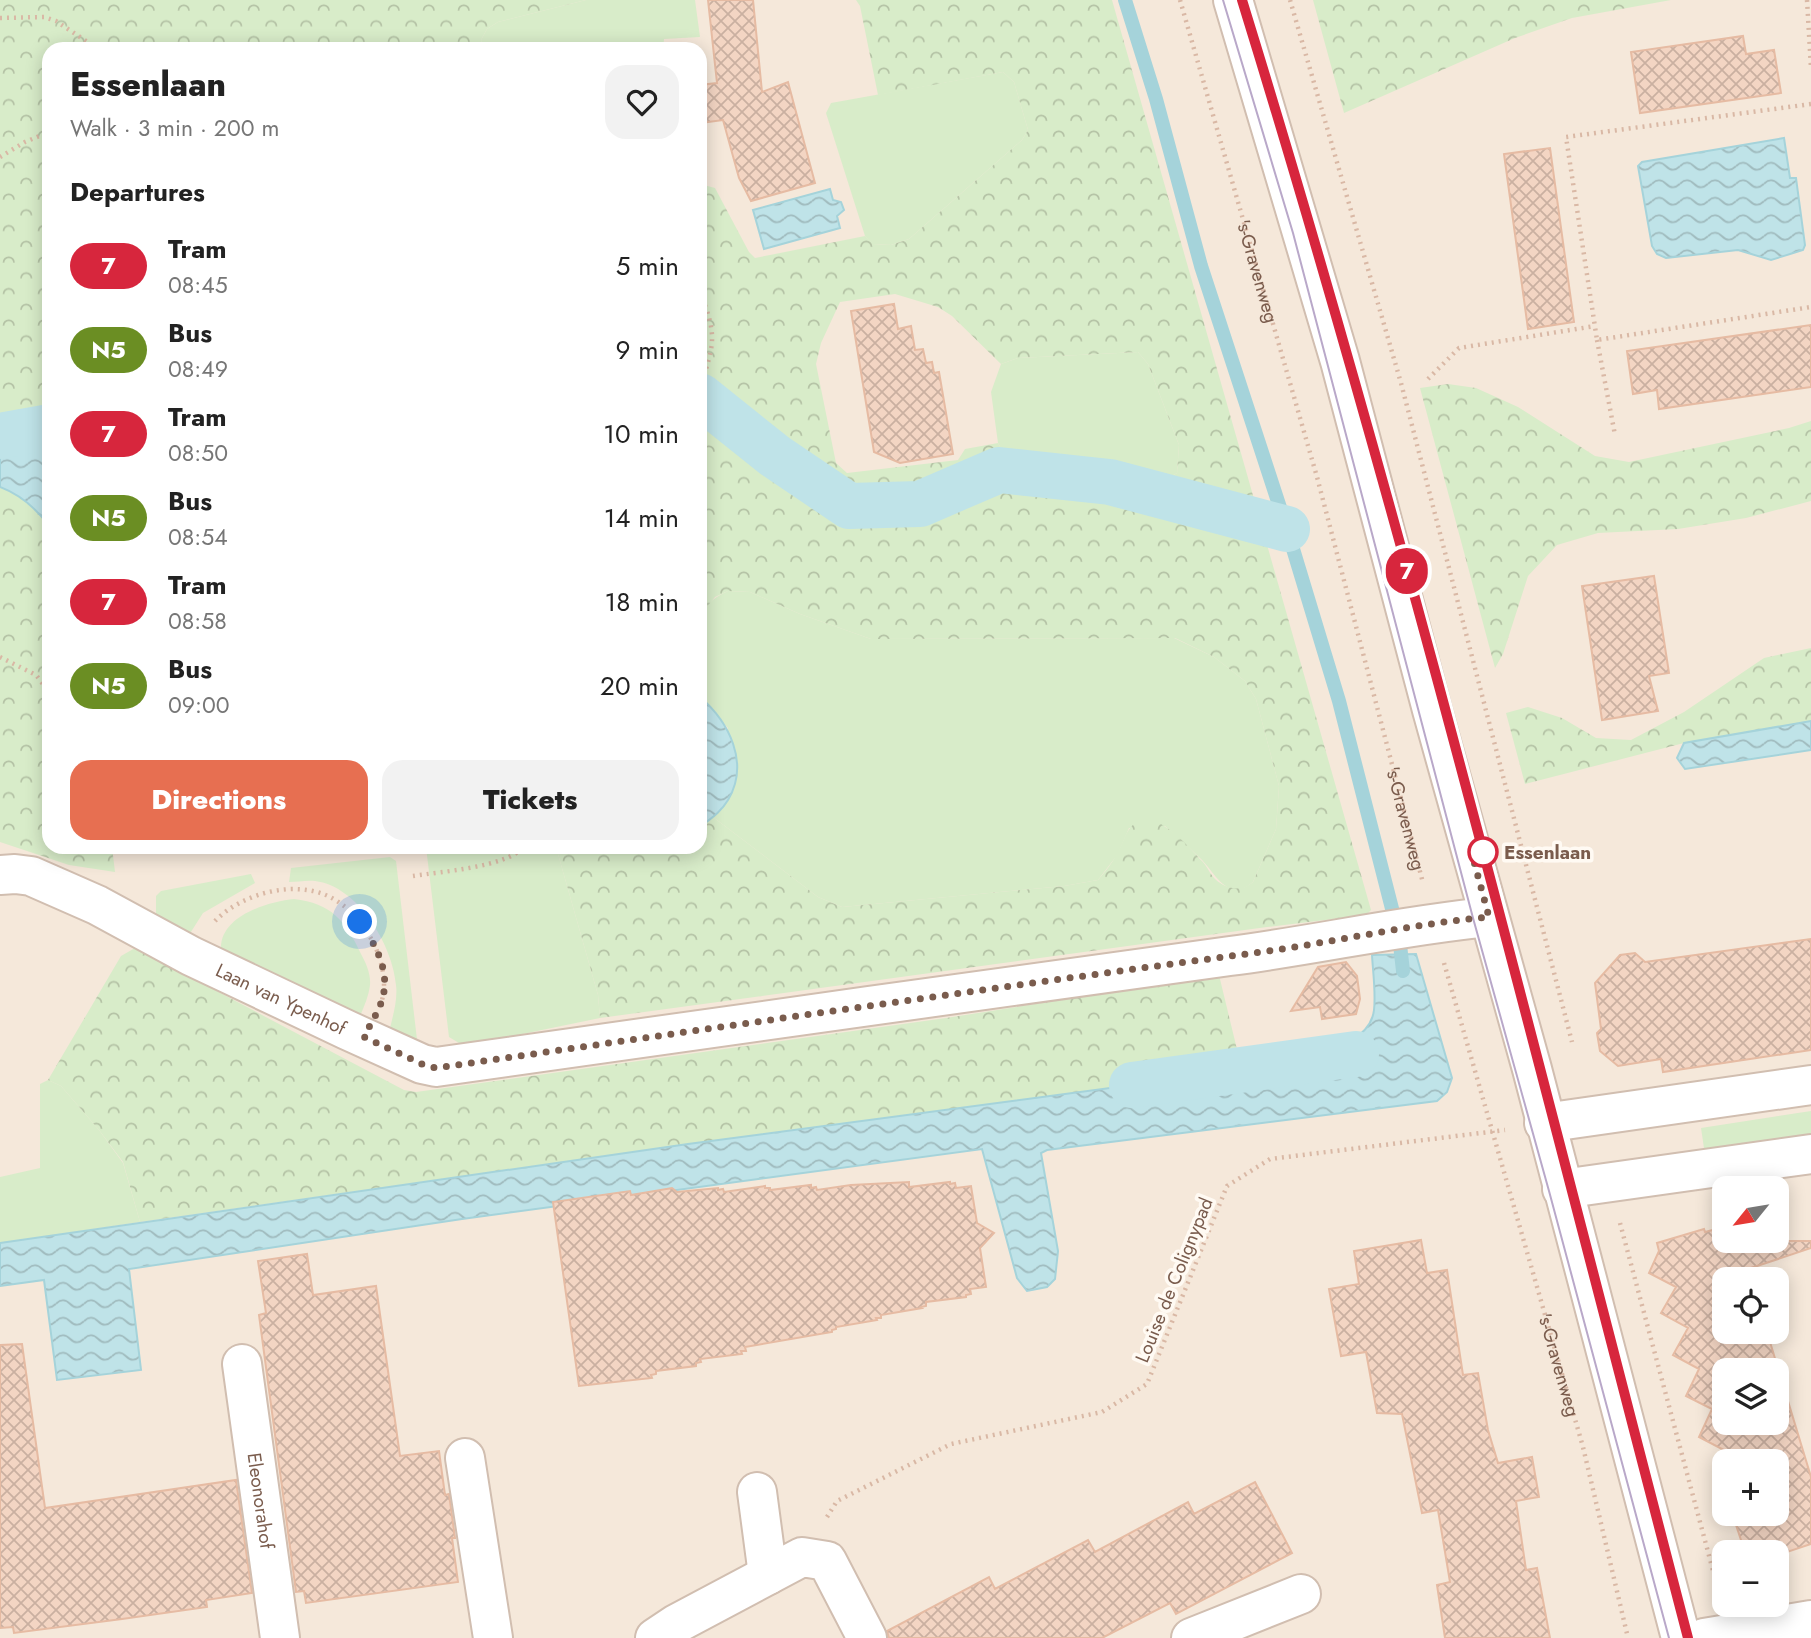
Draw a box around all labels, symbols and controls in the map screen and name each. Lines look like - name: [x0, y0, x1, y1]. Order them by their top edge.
- text: Essenlaan: [70, 61, 226, 108]
- button: heart: [605, 65, 679, 139]
- text: Walk · 3 min · 200 m: [70, 111, 279, 145]
- text: Departures: [70, 173, 205, 211]
- street label: 's-Gravenweg: [1230, 216, 1286, 326]
- text: Tram: [168, 230, 227, 268]
- text: 5 min: [616, 247, 679, 285]
- text: 7: [101, 248, 116, 283]
- text: 08:45: [168, 268, 228, 302]
- text: Bus: [168, 314, 212, 352]
- text: 9 min: [616, 331, 679, 369]
- text: N5: [91, 332, 126, 367]
- text: 08:49: [168, 352, 228, 386]
- text: Tram: [168, 398, 227, 436]
- text: 10 min: [603, 415, 679, 453]
- text: 7: [101, 416, 116, 451]
- text: 08:50: [168, 436, 228, 470]
- text: Bus: [168, 482, 212, 520]
- text: 14 min: [604, 499, 679, 537]
- text: N5: [91, 500, 126, 535]
- text: 08:54: [168, 520, 228, 554]
- line badge: 7: [1384, 548, 1430, 594]
- text: 7: [1400, 553, 1414, 588]
- text: Tram: [168, 566, 227, 604]
- text: 18 min: [605, 583, 679, 621]
- text: 7: [101, 584, 116, 619]
- text: 08:58: [168, 604, 227, 638]
- text: Bus: [168, 650, 212, 688]
- text: 20 min: [600, 667, 679, 705]
- text: N5: [91, 668, 126, 703]
- text: 09:00: [168, 688, 230, 722]
- button: Directions: [70, 760, 368, 840]
- button: Tickets: [382, 760, 679, 840]
- street label: 's-Gravenweg: [1380, 763, 1433, 873]
- marker: Essenlaan: [1468, 837, 1498, 867]
- place label: Essenlaan: [1504, 839, 1591, 866]
- your location: [342, 904, 377, 939]
- street label: Laan van Ypenhof: [212, 956, 351, 1041]
- north arrow: [1712, 1176, 1788, 1253]
- map controls: [1712, 1176, 1789, 1617]
- street label: Louise de Colignypad: [1129, 1193, 1219, 1367]
- button: locate: [1712, 1267, 1789, 1344]
- street label: 's-Gravenweg: [1532, 1310, 1587, 1420]
- button: layers: [1712, 1358, 1789, 1435]
- button: +: [1712, 1449, 1789, 1526]
- street label: Eleonorahof: [241, 1451, 281, 1551]
- button: −: [1712, 1540, 1789, 1617]

